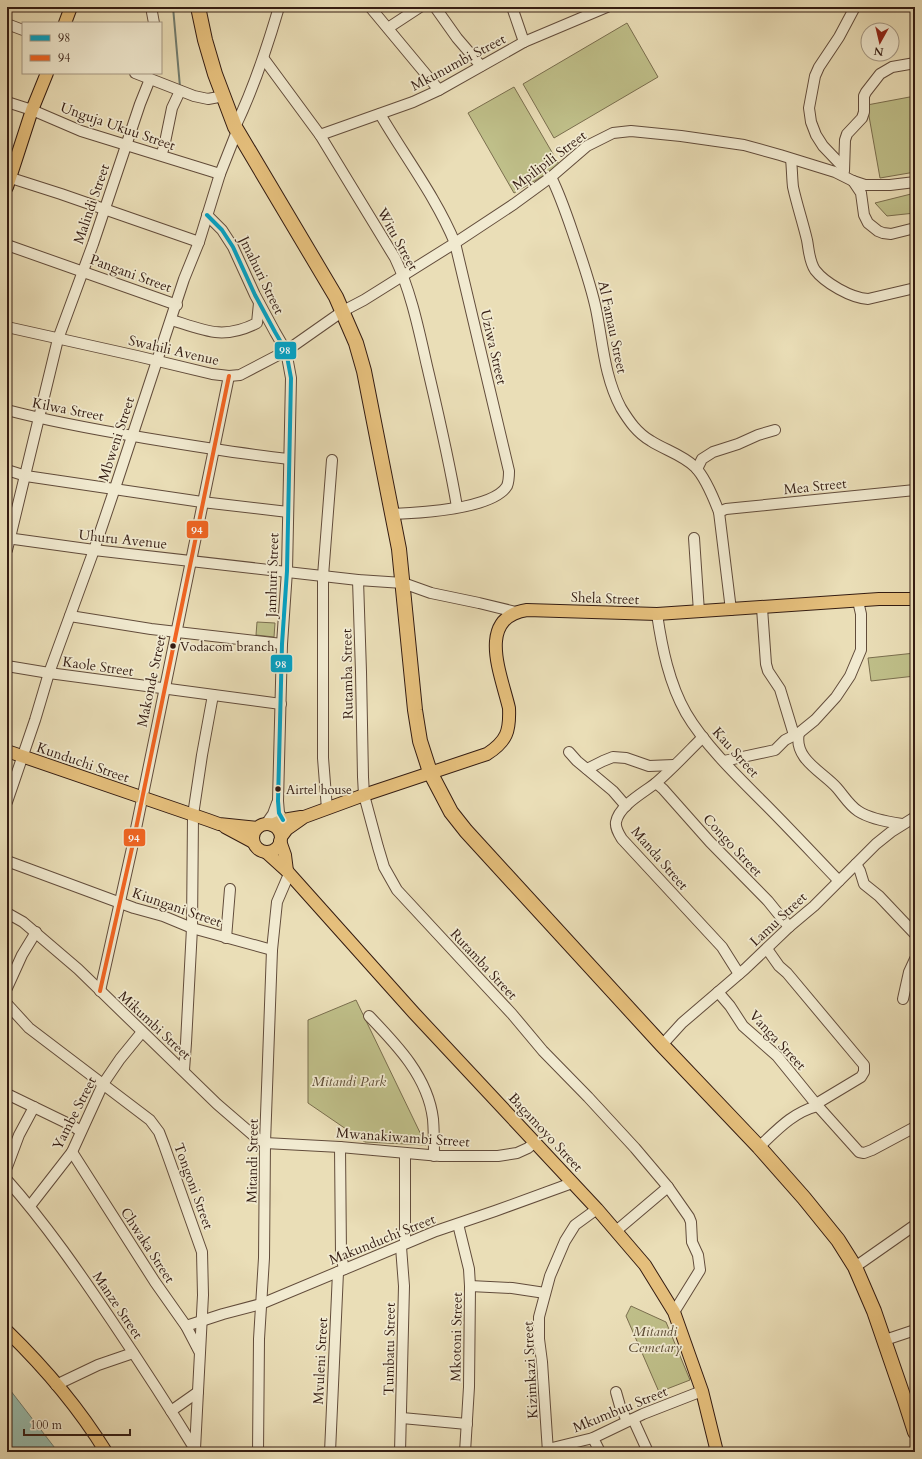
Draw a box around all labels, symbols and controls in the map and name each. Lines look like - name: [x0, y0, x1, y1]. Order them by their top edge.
- legend: [22, 22, 162, 74]
- north arrow: [860, 22, 900, 62]
- street label: Mkunumbi Street: [408, 29, 509, 95]
- text: 98: [58, 30, 70, 46]
- text: N: [872, 43, 884, 59]
- text: 94: [58, 50, 70, 66]
- street label: Unguja Ukuu Street: [58, 98, 178, 155]
- street label: Mpilipili Street: [508, 126, 591, 195]
- street label: Malindi Street: [69, 161, 114, 247]
- street label: Witu Street: [372, 204, 423, 275]
- street label: Jmahuri Street: [234, 231, 289, 318]
- street label: Pangani Street: [87, 250, 175, 297]
- street label: Al Famau Street: [593, 279, 632, 376]
- street label: Uziwa Street: [476, 308, 511, 387]
- street label: Swahili Avenue: [127, 331, 221, 370]
- line badge: 98: [274, 341, 297, 360]
- text: 98: [279, 343, 291, 358]
- street label: Kilwa Street: [30, 393, 106, 426]
- street label: Mbweni Street: [94, 394, 139, 484]
- street label: Mea Street: [783, 474, 848, 499]
- line badge: 94: [186, 520, 209, 539]
- text: 94: [191, 523, 203, 538]
- street label: Uhuru Avenue: [78, 525, 168, 554]
- street label: Jamhuri Street: [261, 532, 283, 620]
- street label: Shela Street: [571, 588, 640, 609]
- street label: Rutamba Street: [337, 628, 358, 720]
- street label: Makonde Street: [132, 633, 171, 729]
- place label: Vodacom branch: [180, 638, 274, 656]
- marker: Vodacom branch: [168, 641, 178, 651]
- street label: Kaole Street: [61, 652, 135, 681]
- line badge: 98: [270, 654, 293, 673]
- text: 98: [275, 657, 287, 672]
- street label: Kau Street: [708, 723, 764, 782]
- street label: Kunduchi Street: [34, 738, 132, 787]
- place label: Airtel house: [286, 781, 352, 799]
- marker: Airtel house: [273, 784, 283, 794]
- street label: Congo Street: [699, 810, 767, 881]
- street label: Manda Street: [627, 823, 693, 894]
- line badge: 94: [123, 828, 146, 847]
- text: 94: [128, 831, 140, 846]
- street label: Kiungani Street: [130, 883, 225, 932]
- street label: Lamu Street: [746, 888, 811, 951]
- street label: Rutamba Street: [446, 925, 522, 1004]
- street label: Mikumbi Street: [114, 987, 196, 1064]
- street label: Vanga Street: [745, 1006, 811, 1075]
- park label: Mitandi Park: [312, 1072, 386, 1091]
- street label: Yambe Street: [48, 1073, 101, 1153]
- street label: Bagamoyo Street: [504, 1089, 588, 1176]
- street label: Mitandi Street: [242, 1118, 263, 1203]
- street label: Mwanakiwambi Street: [336, 1123, 471, 1152]
- street label: Tongoni Street: [169, 1140, 218, 1233]
- street label: Chwaka Street: [116, 1204, 179, 1287]
- street label: Makunduchi Street: [326, 1209, 439, 1269]
- street label: Manze Street: [88, 1268, 147, 1343]
- street label: Mkotoni Street: [446, 1291, 467, 1382]
- street label: Tumbatu Street: [379, 1302, 400, 1396]
- street label: Mvuleni Street: [309, 1316, 332, 1405]
- street label: Kizimkazi Street: [518, 1320, 543, 1419]
- park label: Mitandi Cemetary: [628, 1322, 682, 1357]
- street label: Mkumbuu Street: [570, 1382, 671, 1437]
- scale bar: [24, 1411, 130, 1437]
- text: 100 m: [30, 1417, 63, 1433]

